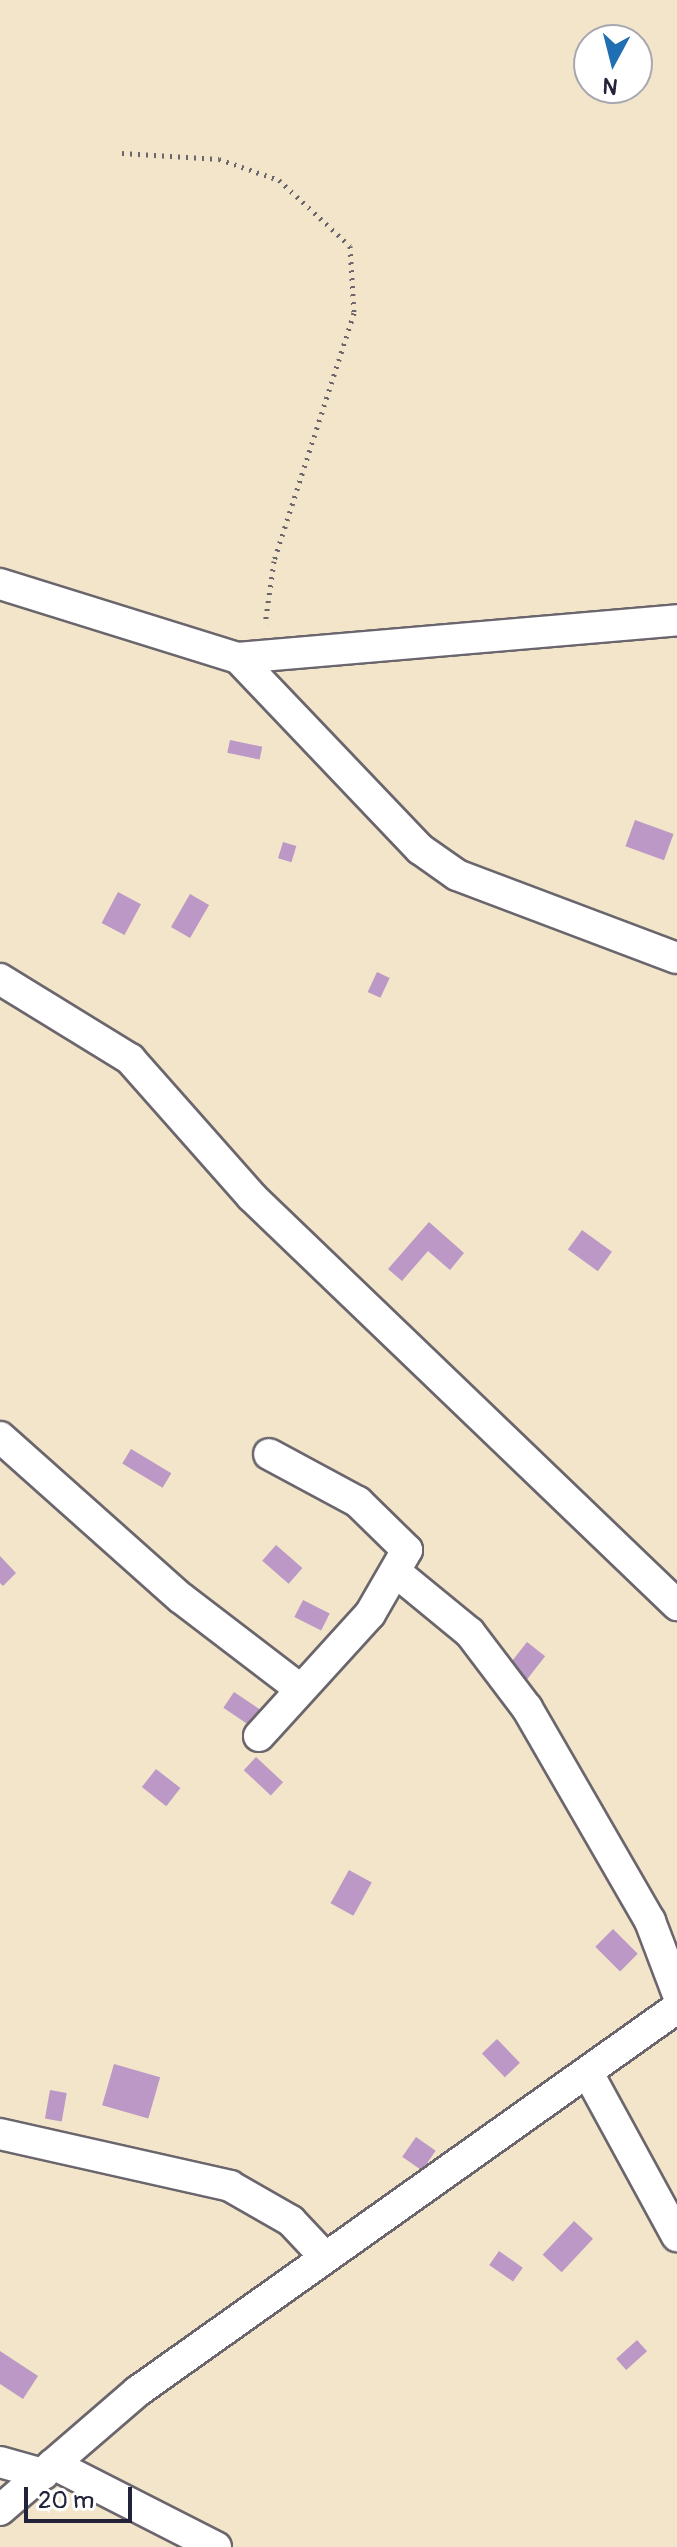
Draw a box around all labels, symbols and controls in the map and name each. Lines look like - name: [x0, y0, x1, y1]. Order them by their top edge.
- north arrow: [573, 24, 653, 104]
- text: N: [601, 71, 619, 101]
- scale bar: [28, 2471, 136, 2521]
- text: 20 m: [38, 2486, 94, 2515]

